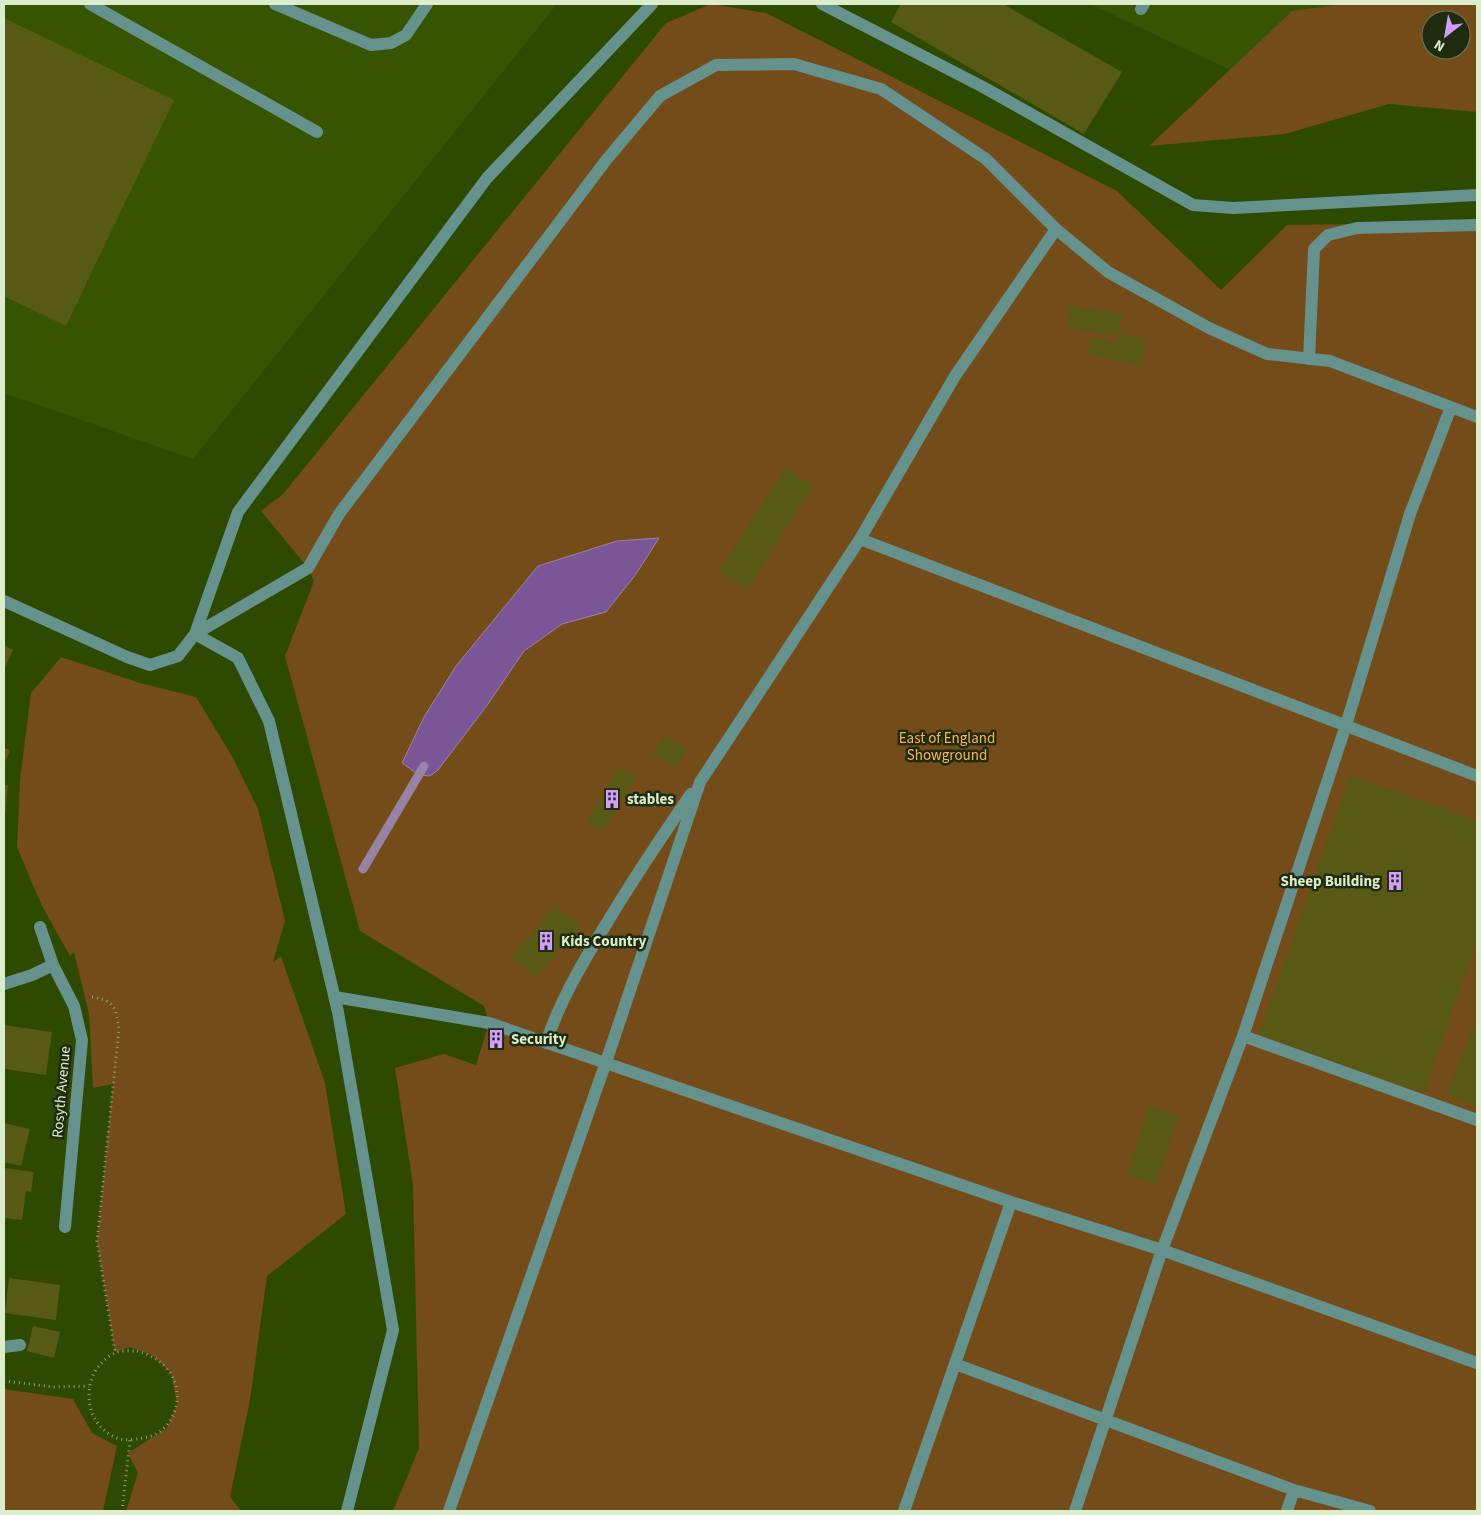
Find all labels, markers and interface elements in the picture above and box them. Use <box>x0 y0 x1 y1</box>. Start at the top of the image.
north arrow <box>1421 10 1471 60</box>
text: N <box>1431 34 1449 56</box>
park label: East of England Showground <box>899 728 995 766</box>
building icon: stables <box>601 788 623 810</box>
place label: stables <box>627 789 674 810</box>
building icon: Sheep Building <box>1384 870 1406 892</box>
place label: Sheep Building <box>1281 871 1380 892</box>
building icon: Kids Country <box>535 930 557 952</box>
place label: Kids Country <box>561 931 647 952</box>
building icon: Security <box>485 1028 507 1050</box>
place label: Security <box>511 1029 567 1050</box>
street label: Rosyth Avenue <box>47 1045 76 1139</box>

